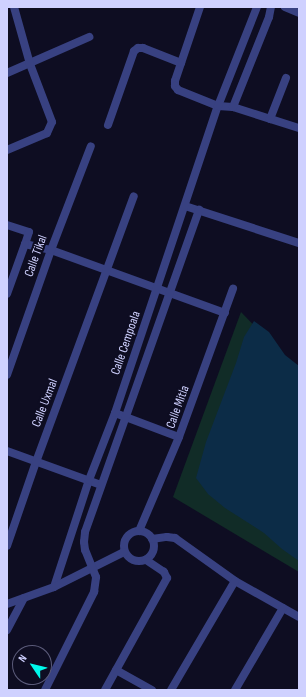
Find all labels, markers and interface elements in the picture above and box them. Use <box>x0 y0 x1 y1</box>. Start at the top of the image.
street label: Calle Tikal <box>21 233 51 279</box>
street label: Calle Cempoala <box>108 309 144 377</box>
street label: Calle Uxmal <box>29 377 61 429</box>
street label: Calle Mitla <box>163 383 193 431</box>
north arrow <box>12 645 52 685</box>
text: N <box>16 652 30 665</box>

